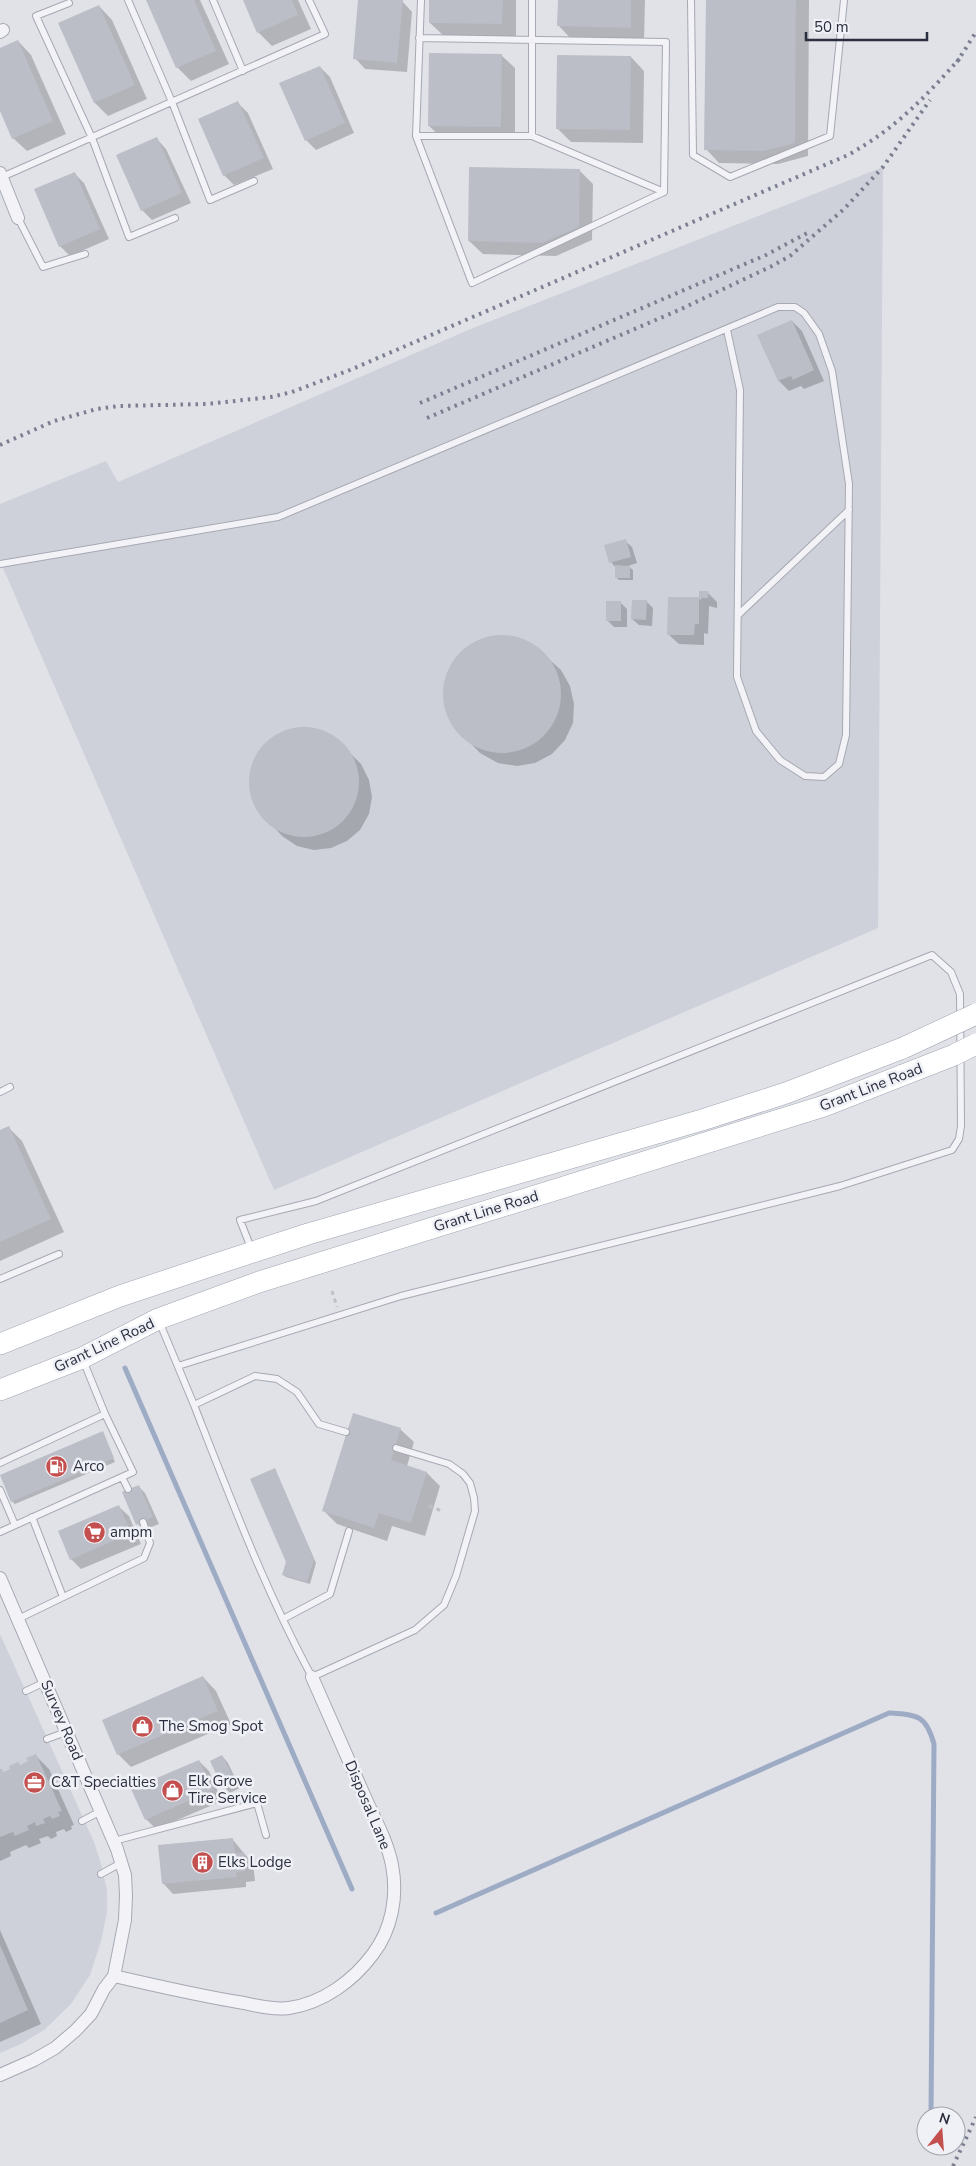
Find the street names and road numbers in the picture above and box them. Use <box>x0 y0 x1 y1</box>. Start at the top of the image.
street label: Grant Line Road <box>817 1058 925 1116</box>
street label: Grant Line Road <box>431 1186 541 1236</box>
street label: Grant Line Road <box>51 1313 157 1377</box>
street label: Survey Road <box>36 1677 88 1763</box>
street label: Disposal Lane <box>340 1757 396 1853</box>

